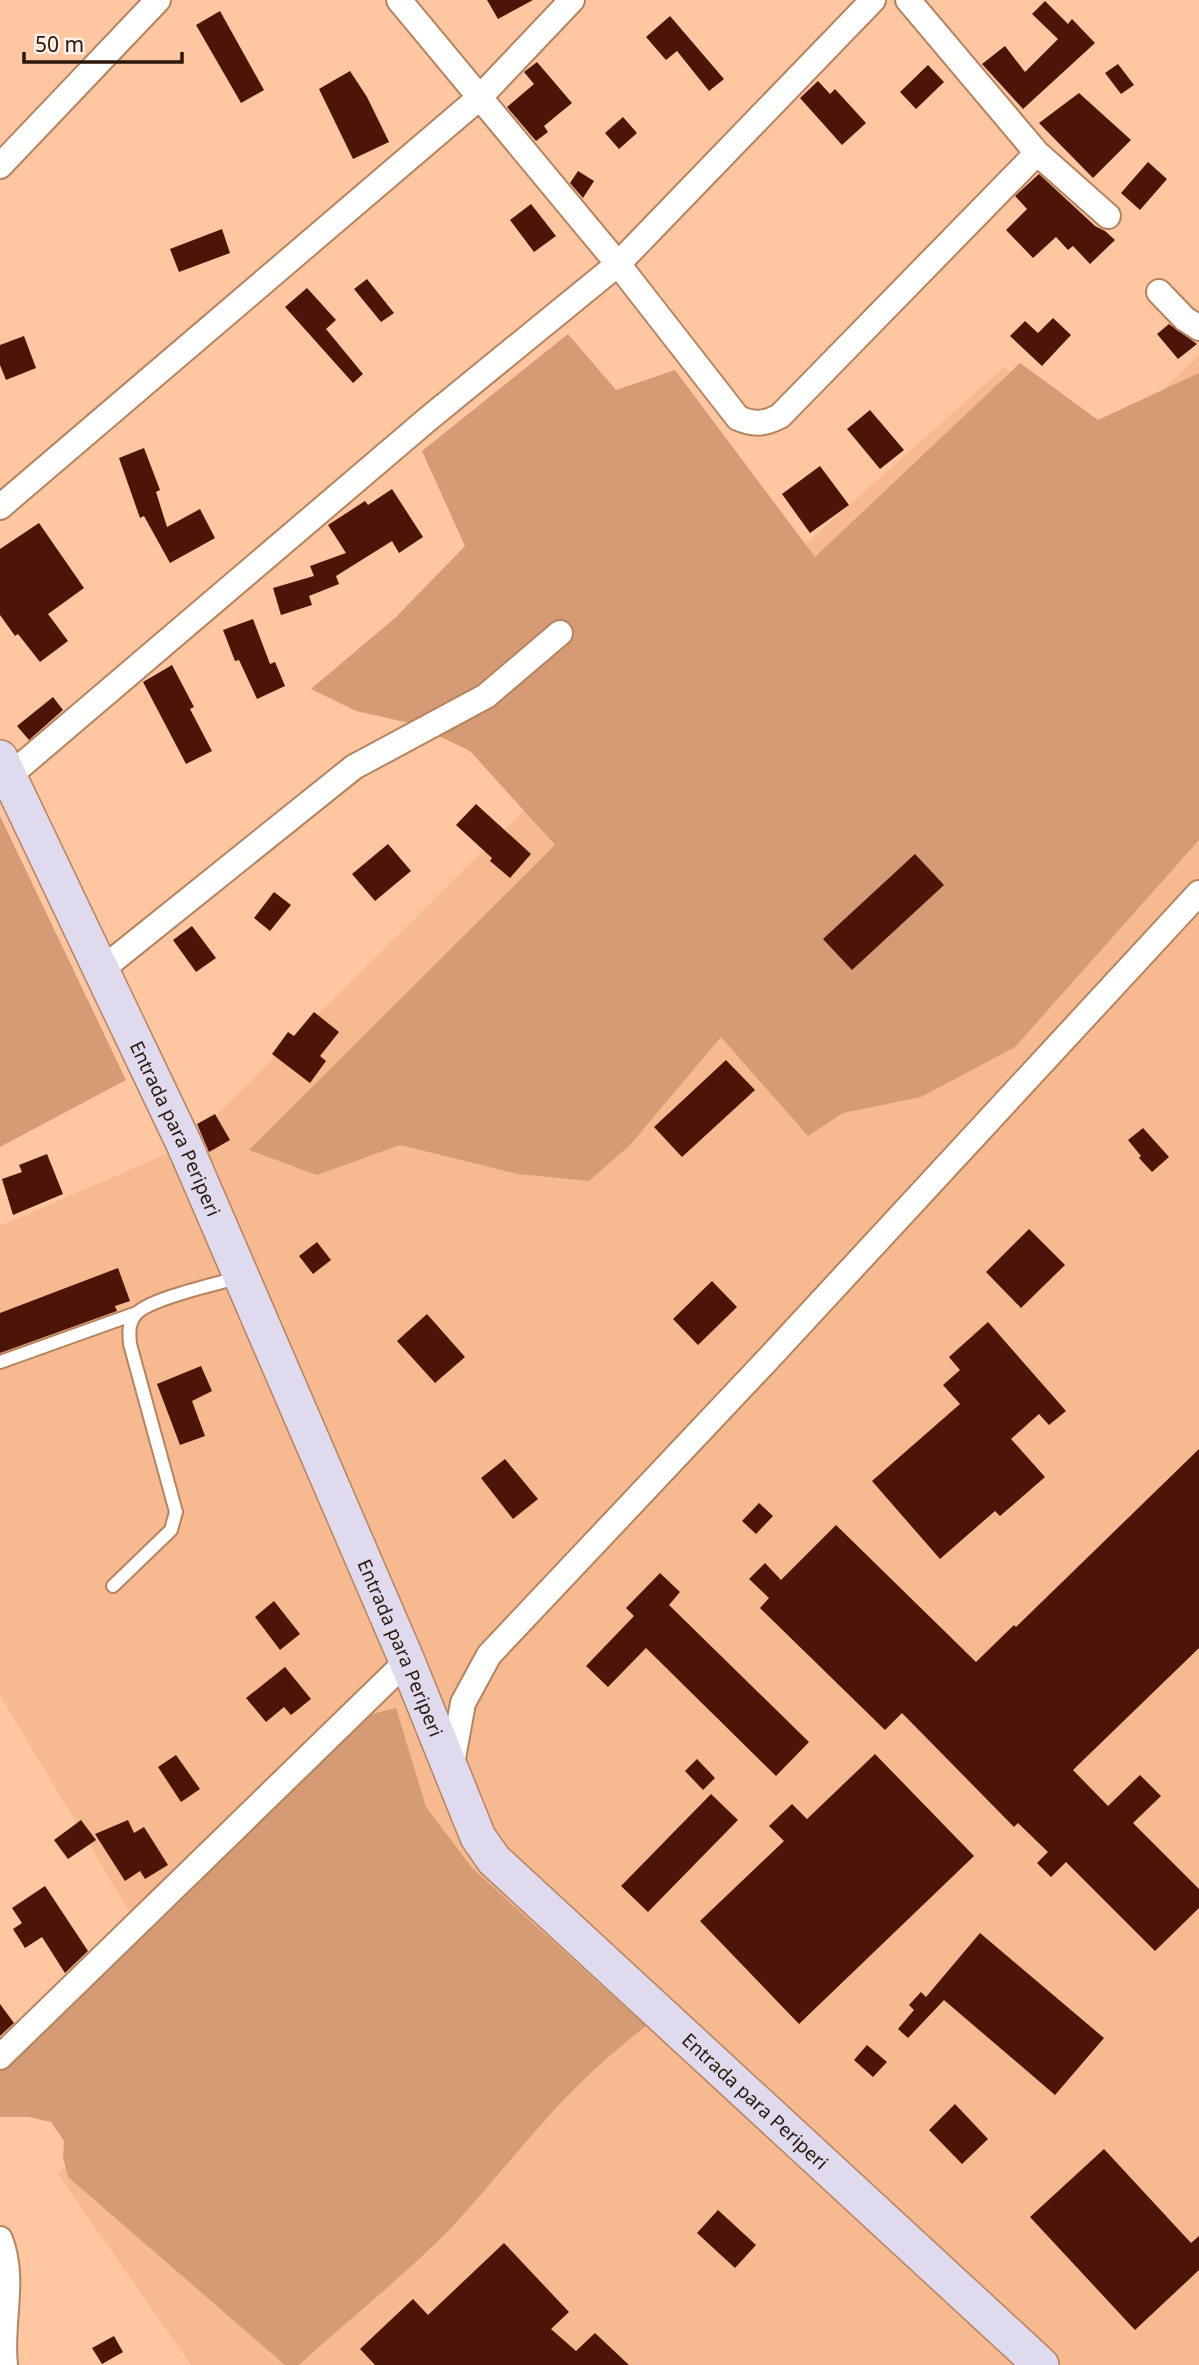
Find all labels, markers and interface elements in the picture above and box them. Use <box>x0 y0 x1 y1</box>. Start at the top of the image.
scale bar <box>24 21 182 65</box>
text: 50 m <box>35 30 84 58</box>
street label: Entrada para Periperi <box>124 1037 227 1220</box>
street label: Entrada para Periperi <box>352 1555 449 1740</box>
street label: Entrada para Periperi <box>677 2027 834 2175</box>

